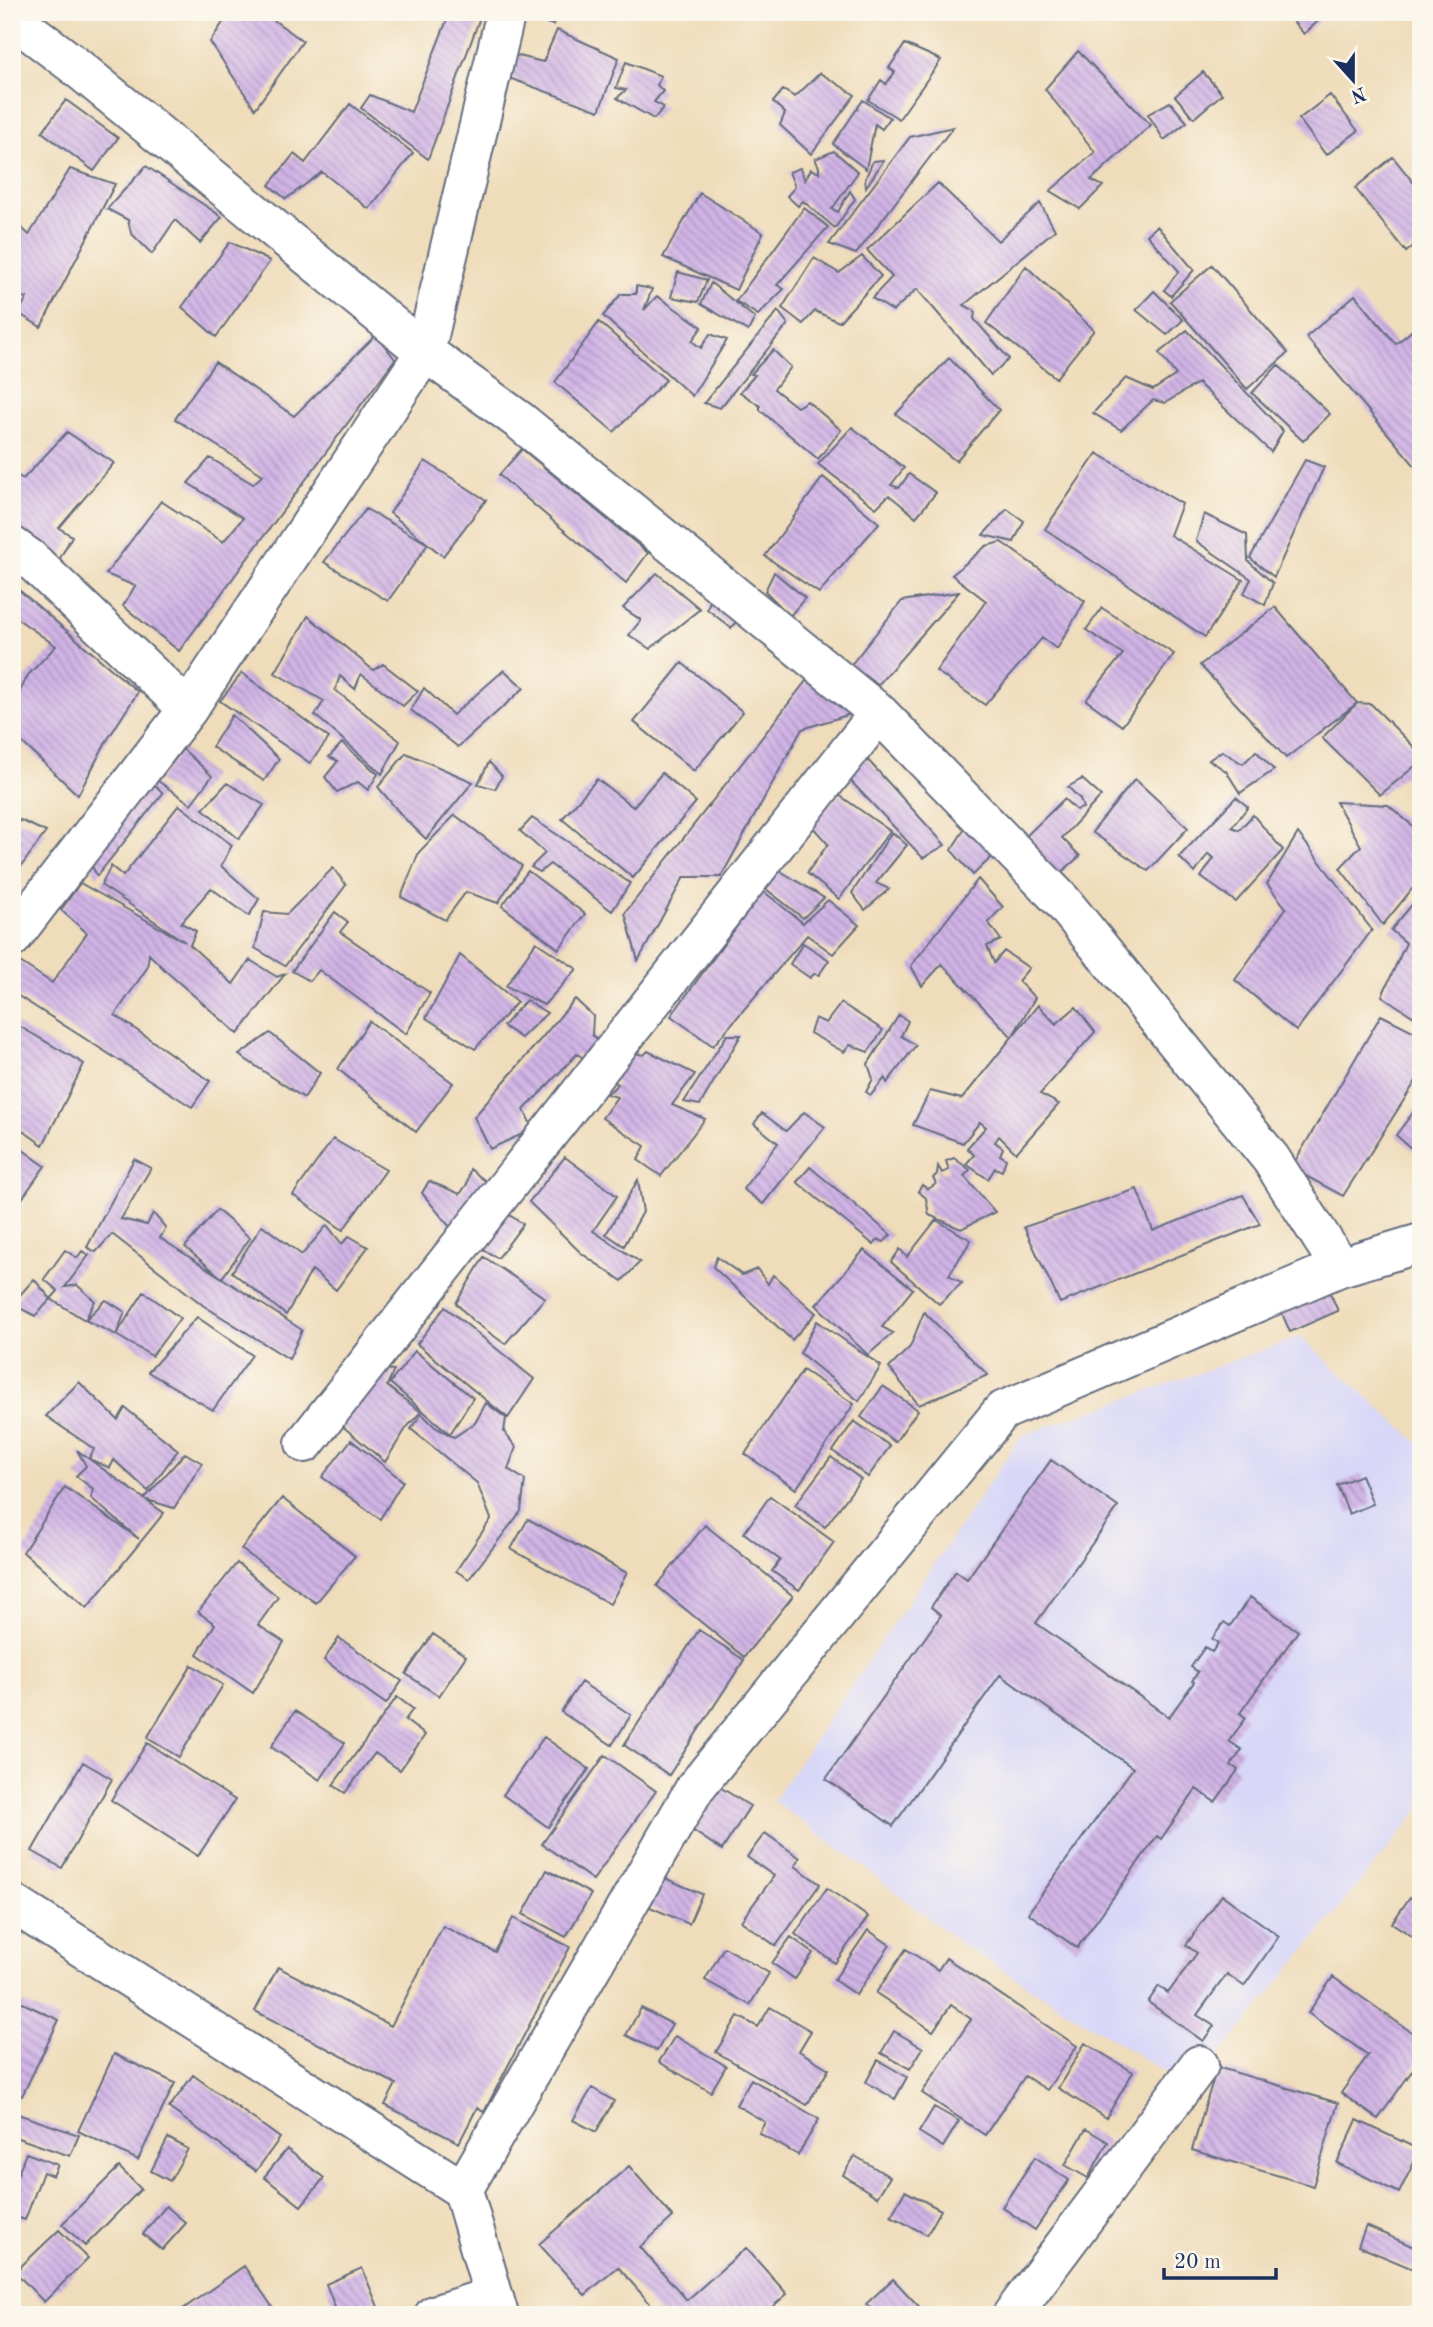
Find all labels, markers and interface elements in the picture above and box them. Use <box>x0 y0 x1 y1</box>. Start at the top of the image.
north arrow <box>1318 46 1388 116</box>
text: N <box>1348 82 1368 105</box>
scale bar <box>1164 2236 1276 2280</box>
text: 20 m <box>1174 2252 1221 2273</box>

